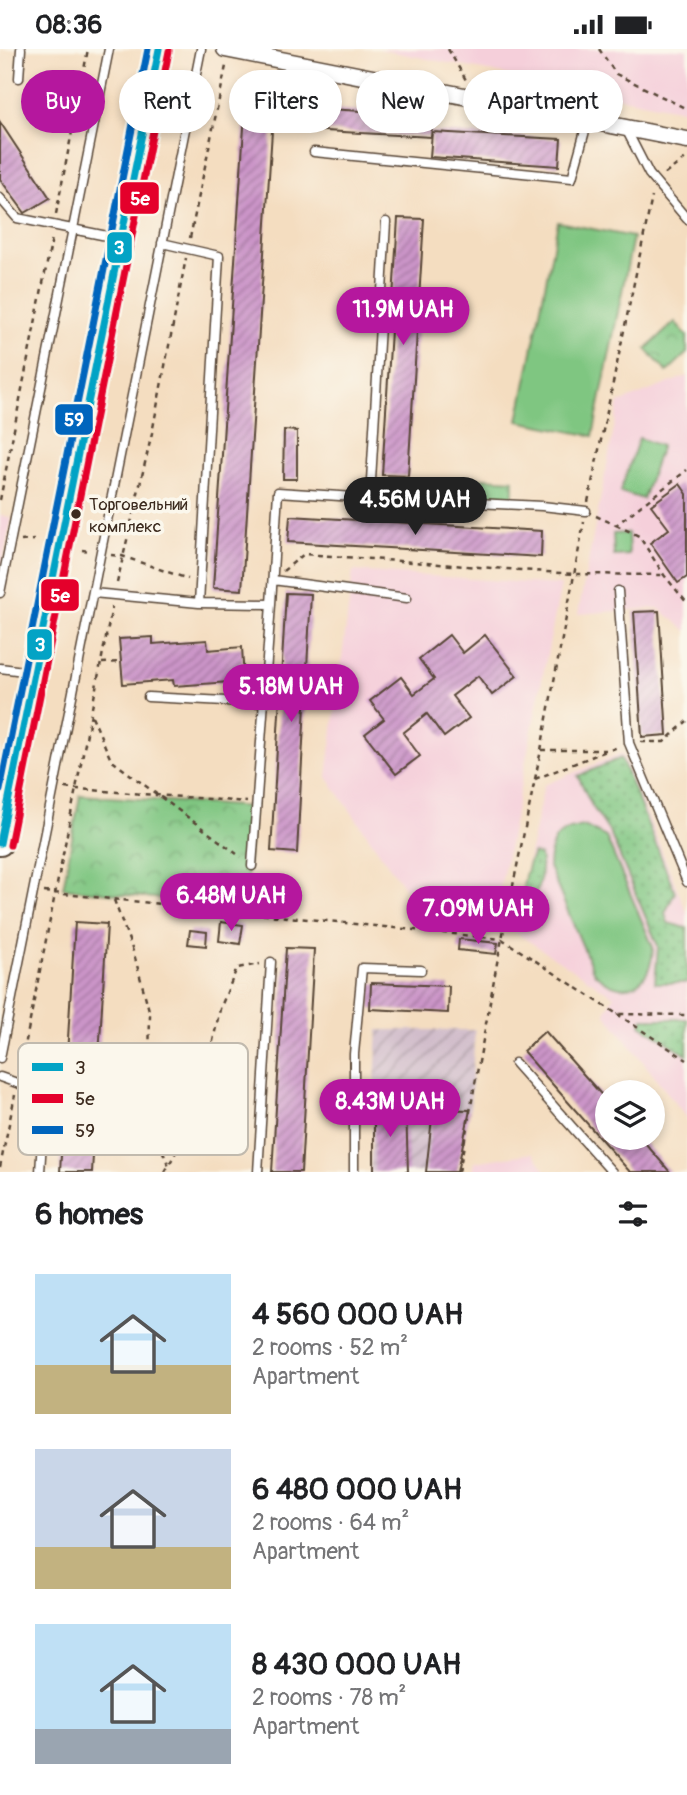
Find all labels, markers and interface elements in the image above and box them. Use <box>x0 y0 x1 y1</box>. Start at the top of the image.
text: 08:36 <box>35 9 102 41</box>
chip: Buy <box>21 70 105 133</box>
chip: Rent <box>119 70 215 133</box>
chip: Filters <box>229 70 342 133</box>
chip: New <box>356 70 449 133</box>
chip: Apartment <box>463 70 623 133</box>
line badge: 5е <box>119 181 160 215</box>
text: 5е <box>130 187 150 211</box>
line badge: 3 <box>106 231 133 264</box>
text: 3 <box>114 236 124 260</box>
pin: 11.9M UAH <box>323 287 483 347</box>
text: 11.9M UAH <box>352 295 454 324</box>
line badge: 59 <box>54 403 94 436</box>
text: 59 <box>64 408 84 432</box>
pin: 4.56M UAH <box>335 477 495 537</box>
text: 4.56M UAH <box>360 485 470 514</box>
place label: Торговельний комплекс <box>89 494 188 537</box>
marker: Торговельний комплекс <box>69 507 83 521</box>
line badge: 5е <box>40 578 80 612</box>
text: 5е <box>50 584 70 608</box>
line badge: 3 <box>26 628 53 661</box>
text: 3 <box>35 633 45 657</box>
pin: 5.18M UAH <box>211 665 371 724</box>
text: 5.18M UAH <box>239 672 343 701</box>
pin: 6.48M UAH <box>151 873 311 933</box>
text: 6.48M UAH <box>176 881 286 910</box>
pin: 7.09M UAH <box>398 887 558 946</box>
text: 7.09M UAH <box>422 894 534 923</box>
legend <box>18 1043 248 1155</box>
text: 3 <box>75 1056 86 1080</box>
pin: 8.43M UAH <box>310 1079 470 1139</box>
map controls <box>595 1080 665 1150</box>
button: layers <box>595 1080 665 1150</box>
text: 5е <box>75 1087 95 1111</box>
text: 8.43M UAH <box>335 1087 445 1116</box>
text: 59 <box>75 1119 95 1143</box>
icon: filters <box>614 1195 652 1233</box>
text: 6 homes <box>35 1196 143 1233</box>
text: 4 560 000 UAH <box>252 1296 463 1333</box>
icon: home <box>91 1302 175 1386</box>
text: 2 rooms · 52 m² <box>252 1333 408 1362</box>
text: Apartment <box>252 1362 359 1391</box>
text: 6 480 000 UAH <box>252 1471 462 1508</box>
icon: home <box>91 1477 175 1561</box>
text: 2 rooms · 64 m² <box>252 1508 409 1537</box>
text: Apartment <box>252 1537 359 1566</box>
text: 8 430 000 UAH <box>252 1646 461 1683</box>
icon: home <box>91 1652 175 1736</box>
text: 2 rooms · 78 m² <box>252 1683 406 1712</box>
text: Apartment <box>252 1712 359 1741</box>

